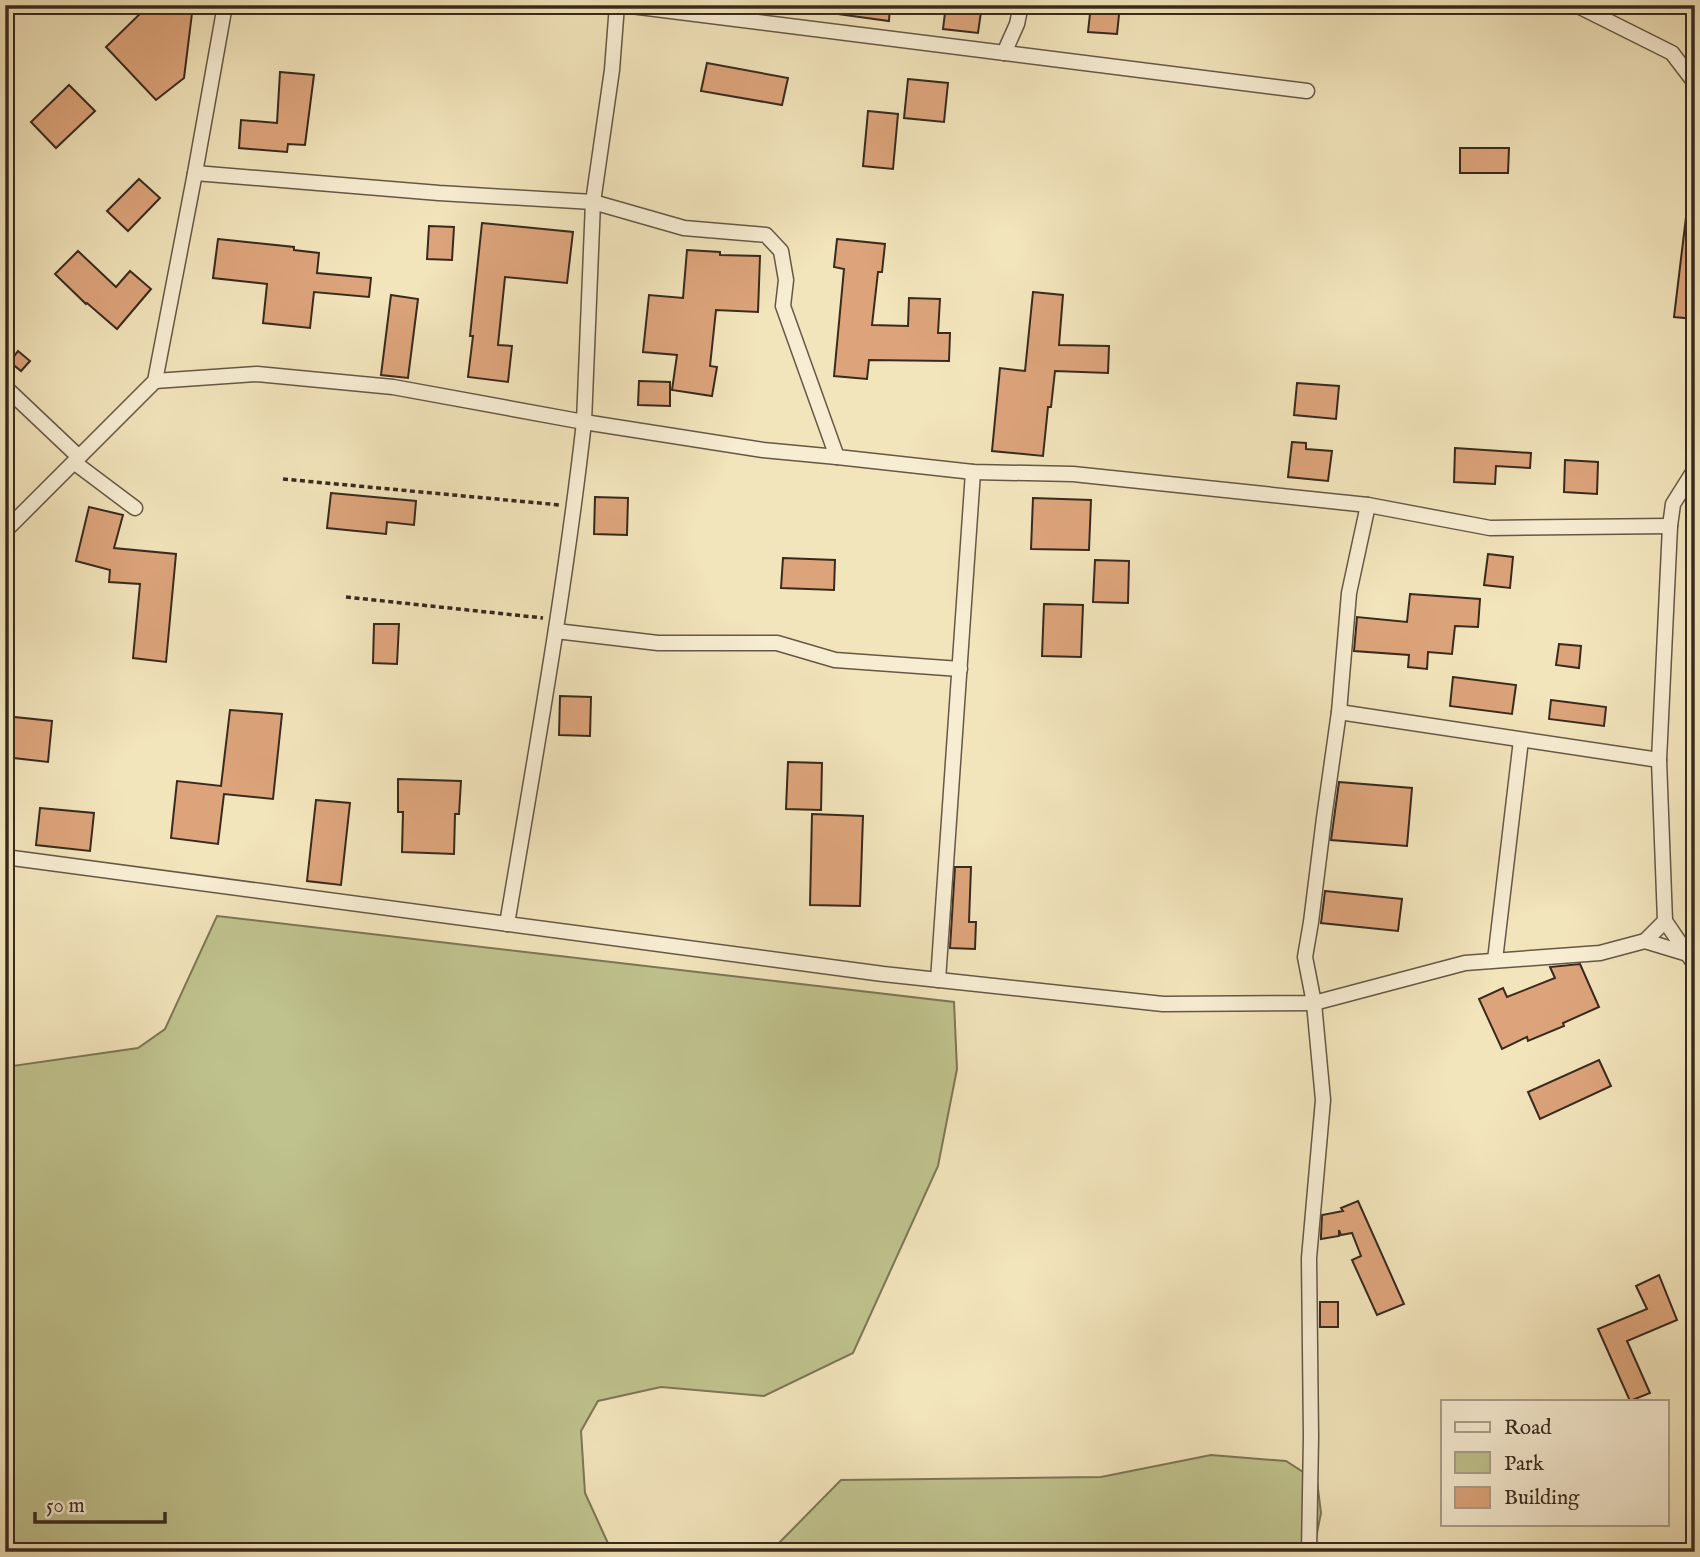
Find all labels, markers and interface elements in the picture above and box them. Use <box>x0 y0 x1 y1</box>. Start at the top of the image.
legend <box>1441 1400 1668 1526</box>
text: Road <box>1504 1415 1552 1442</box>
text: Park <box>1504 1451 1545 1478</box>
scale bar <box>35 1480 164 1524</box>
text: Building <box>1504 1485 1580 1512</box>
text: 50 m <box>46 1493 85 1520</box>

